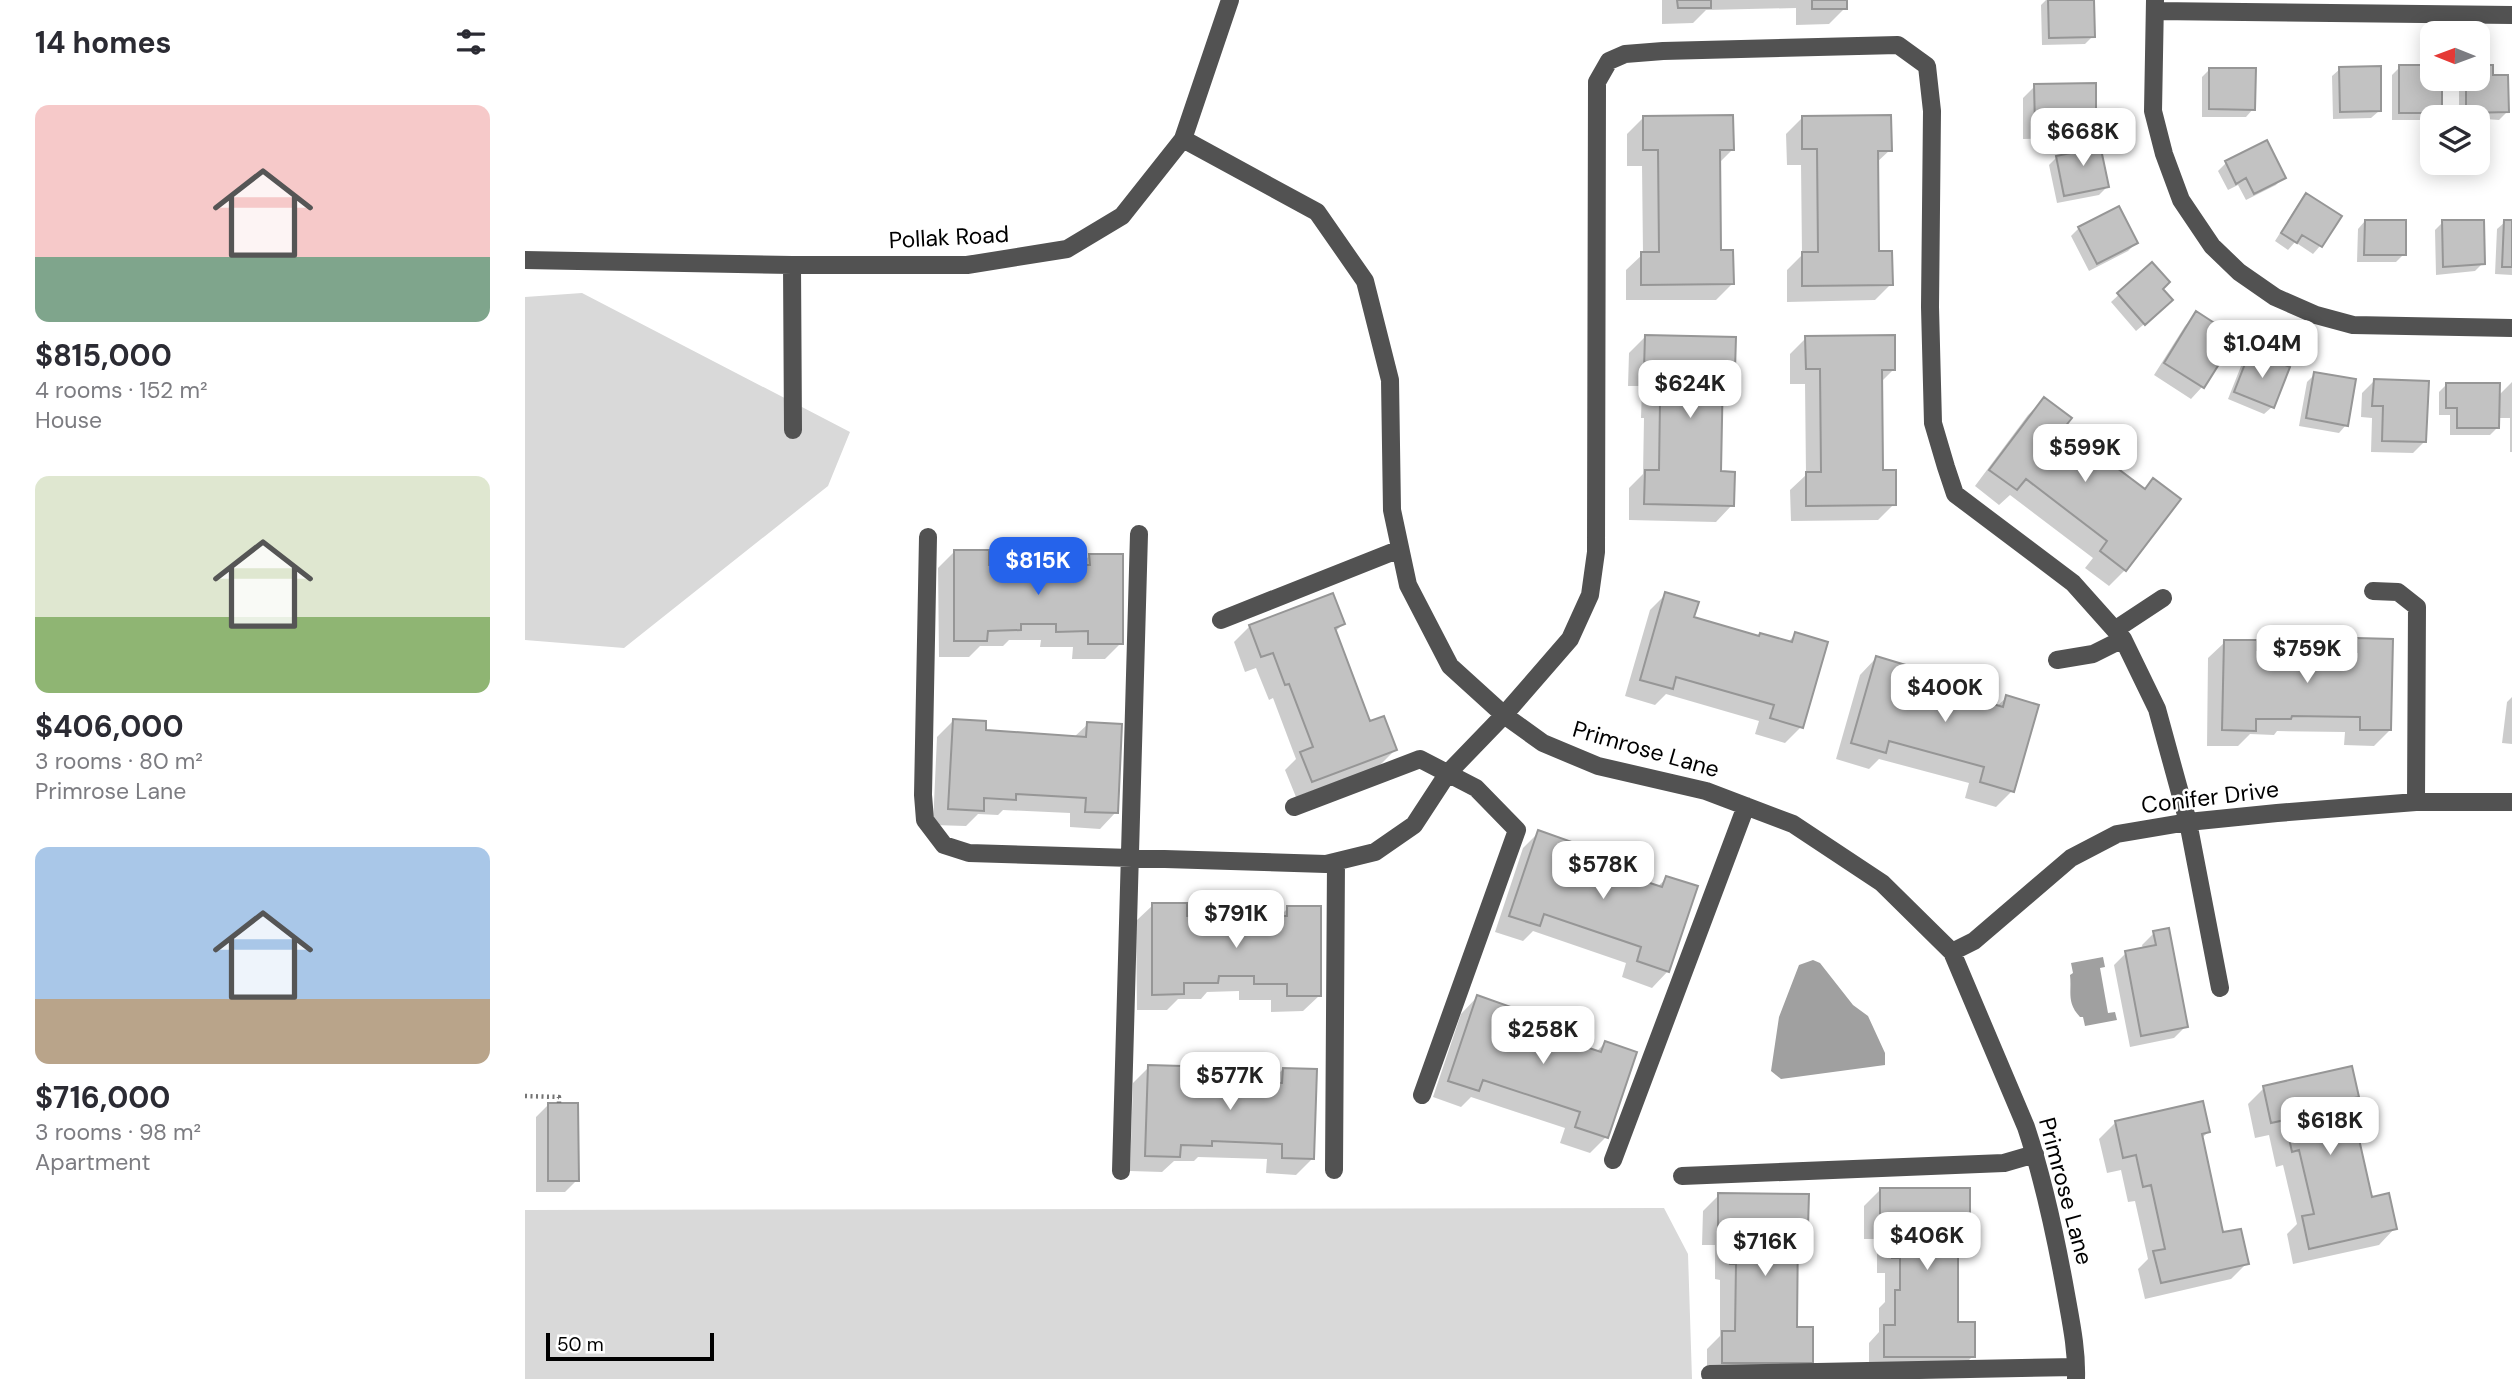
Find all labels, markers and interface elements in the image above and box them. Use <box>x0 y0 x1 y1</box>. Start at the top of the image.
north arrow <box>2420 21 2490 91</box>
map controls <box>2420 21 2490 175</box>
text: 14 homes <box>35 23 172 62</box>
icon: filters <box>452 23 490 61</box>
button: layers <box>2420 105 2490 175</box>
pin: $668K <box>2034 108 2132 168</box>
text: $668K <box>2047 116 2119 146</box>
icon: home <box>200 150 326 276</box>
street label: Pollak Road <box>888 219 1010 255</box>
pin: $1.04M <box>2205 320 2319 380</box>
text: $1.04M <box>2223 328 2301 358</box>
text: $815,000 <box>35 336 172 375</box>
pin: $624K <box>1641 360 1739 420</box>
text: $624K <box>1654 368 1726 398</box>
text: 4 rooms · 152 m² <box>35 375 208 405</box>
text: House <box>35 405 102 435</box>
pin: $599K <box>2036 424 2134 484</box>
text: $599K <box>2049 432 2121 462</box>
icon: home <box>200 521 326 647</box>
pin: $815K <box>989 538 1087 597</box>
text: $815K <box>1005 545 1071 575</box>
pin: $759K <box>2258 626 2356 685</box>
text: $759K <box>2272 633 2342 663</box>
pin: $400K <box>1896 664 1994 724</box>
text: $400K <box>1907 672 1983 702</box>
text: $406,000 <box>35 707 184 746</box>
street label: Primrose Lane <box>1569 714 1723 784</box>
text: 3 rooms · 80 m² <box>35 746 203 776</box>
street label: Conifer Drive <box>2140 774 2280 820</box>
text: Primrose Lane <box>35 776 186 806</box>
pin: $578K <box>1554 842 1652 901</box>
text: $578K <box>1568 849 1638 879</box>
pin: $791K <box>1187 890 1285 950</box>
icon: home <box>200 892 326 1018</box>
text: $791K <box>1204 898 1268 928</box>
pin: $258K <box>1494 1006 1592 1066</box>
text: $258K <box>1507 1014 1579 1044</box>
pin: $577K <box>1181 1052 1279 1112</box>
text: $577K <box>1196 1060 1264 1090</box>
text: $716,000 <box>35 1078 171 1117</box>
pin: $618K <box>2281 1098 2379 1157</box>
text: $618K <box>2297 1105 2363 1135</box>
street label: Primrose Lane <box>2032 1114 2100 1268</box>
text: 3 rooms · 98 m² <box>35 1117 201 1147</box>
text: Apartment <box>35 1147 150 1177</box>
pin: $406K <box>1878 1212 1976 1272</box>
pin: $716K <box>1716 1218 1814 1278</box>
text: $406K <box>1890 1220 1964 1250</box>
text: $716K <box>1733 1226 1797 1256</box>
scale bar <box>546 1330 714 1362</box>
text: 50 m <box>557 1332 604 1357</box>

